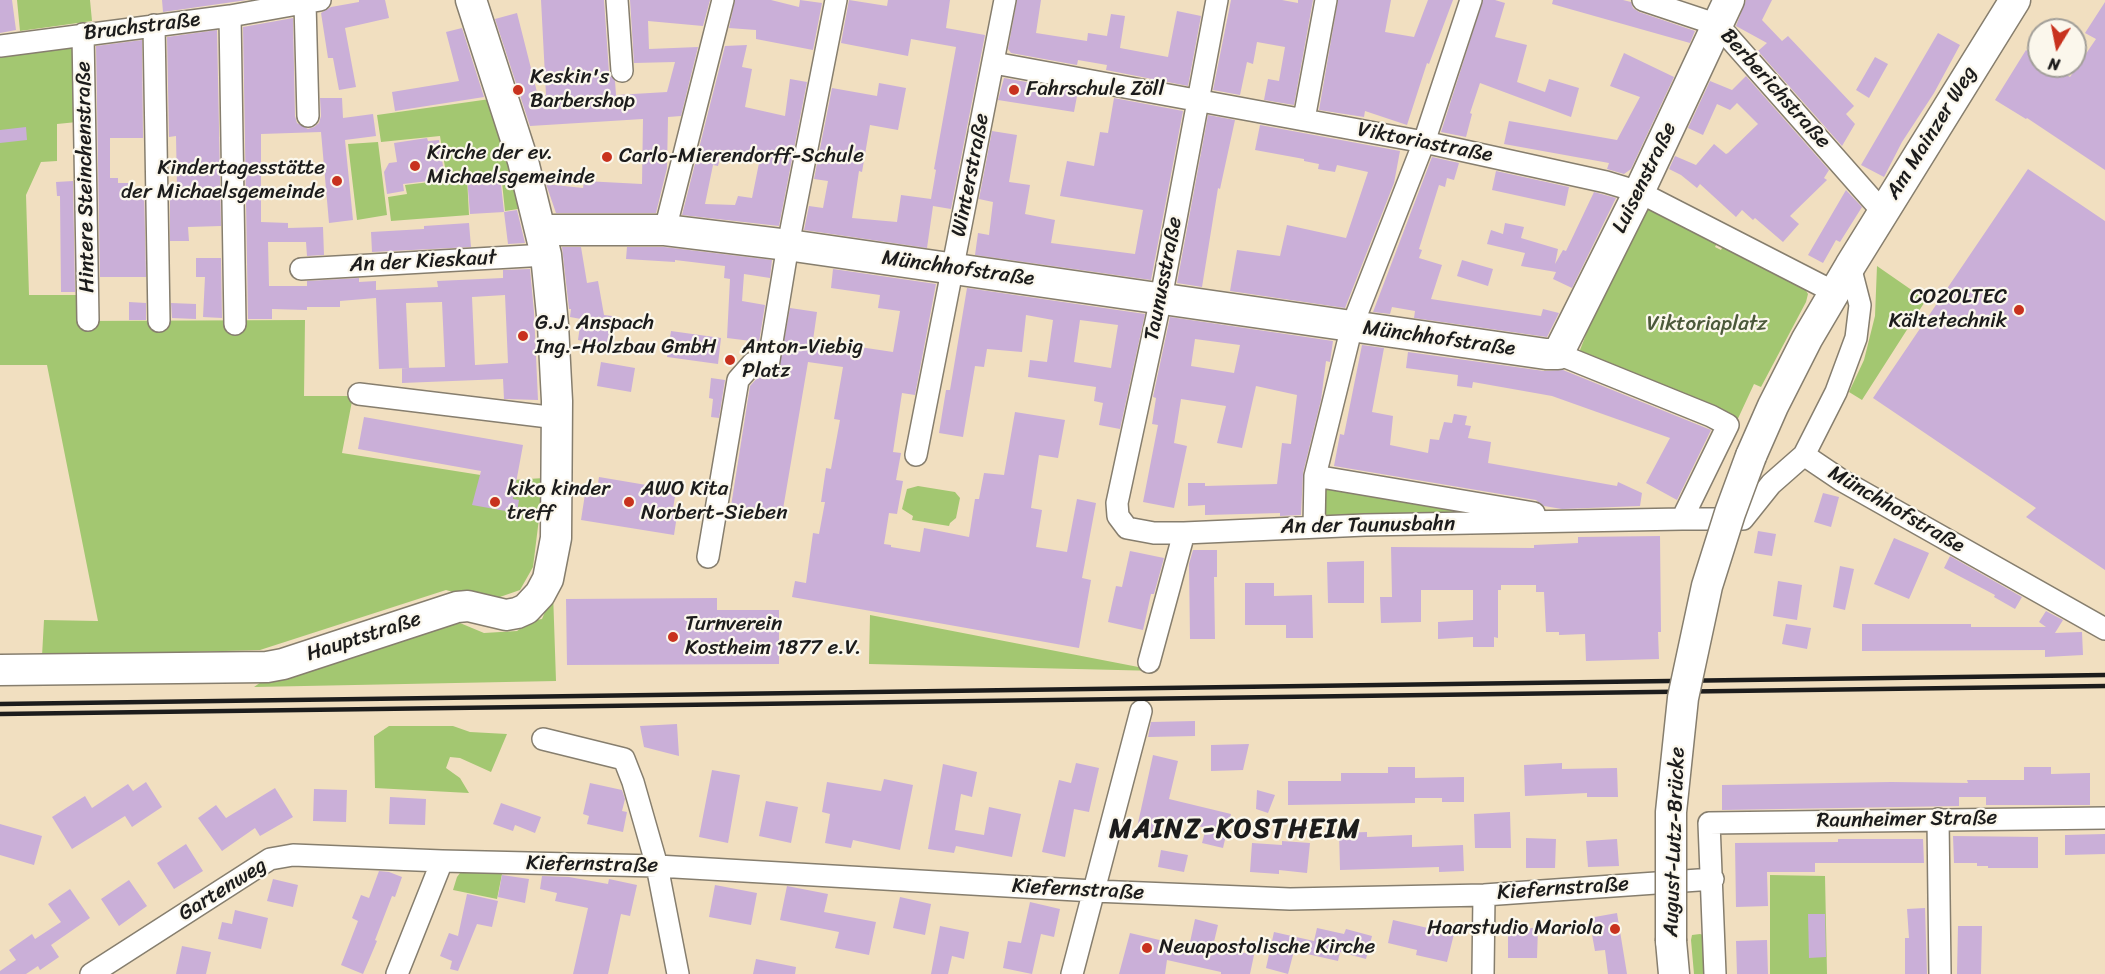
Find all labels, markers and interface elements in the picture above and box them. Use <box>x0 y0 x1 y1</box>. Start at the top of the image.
street label: Bruchstraße <box>82 7 202 47</box>
north arrow <box>2027 18 2087 78</box>
street label: Berberichstraße <box>1715 24 1835 154</box>
text: N <box>2046 49 2062 79</box>
street label: Hintere Steinchenstraße <box>71 61 101 293</box>
street label: Am Mainzer Weg <box>1881 62 1983 204</box>
place label: Keskin's Barbershop <box>530 65 635 115</box>
place label: Fahrschule Zöll <box>1026 77 1165 103</box>
marker: Keskin's Barbershop <box>511 83 525 97</box>
marker: Fahrschule Zöll <box>1007 83 1021 97</box>
street label: Winterstraße <box>947 111 995 239</box>
street label: Viktoriastraße <box>1355 118 1495 168</box>
street label: Luisenstraße <box>1607 119 1683 237</box>
place label: Kirche der ev. Michaelsgemeinde <box>427 141 595 191</box>
place label: Carlo-Mierendorff-Schule <box>619 144 864 170</box>
marker: Carlo-Mierendorff-Schule <box>600 150 614 164</box>
place label: Kindertagesstätte der Michaelsgemeinde <box>121 156 325 206</box>
marker: Kirche der ev. Michaelsgemeinde <box>408 159 422 173</box>
marker: Kindertagesstätte der Michaelsgemeinde <box>330 174 344 188</box>
street label: Taunusstraße <box>1140 215 1188 343</box>
street label: An der Kieskaut <box>349 246 497 278</box>
street label: Münchhofstraße <box>880 246 1036 292</box>
place label: CO2OLTEC Kältetechnik <box>1889 285 2007 335</box>
marker: CO2OLTEC Kältetechnik <box>2012 303 2026 317</box>
place label: G.J. Anspach Ing.-Holzbau GmbH <box>535 311 717 361</box>
park label: Viktoriaplatz <box>1647 312 1767 338</box>
street label: Münchhofstraße <box>1361 316 1517 362</box>
marker: G.J. Anspach Ing.-Holzbau GmbH <box>516 329 530 343</box>
place label: Anton-Viebig Platz <box>742 335 863 385</box>
marker: Anton-Viebig Platz <box>723 353 737 367</box>
street label: Münchhofstraße <box>1823 461 1969 559</box>
place label: kiko kinder treff <box>507 477 610 527</box>
place label: AWO Kita Norbert-Sieben <box>641 477 788 527</box>
marker: kiko kinder treff <box>488 495 502 509</box>
marker: AWO Kita Norbert-Sieben <box>622 495 636 509</box>
street label: An der Taunusbahn <box>1281 512 1455 540</box>
street label: Hauptstraße <box>303 607 425 667</box>
place label: Turnverein Kostheim 1877 e.V. <box>685 612 861 662</box>
marker: Turnverein Kostheim 1877 e.V. <box>666 630 680 644</box>
street label: August-Lutz-Brücke <box>1659 746 1691 938</box>
street label: Raunheimer Straße <box>1817 806 1997 834</box>
district label: MAINZ-KOSTHEIM <box>1112 814 1358 846</box>
street label: Kiefernstraße <box>526 851 658 879</box>
street label: Gartenweg <box>174 853 272 927</box>
street label: Kiefernstraße <box>1496 872 1630 906</box>
street label: Kiefernstraße <box>1011 874 1145 906</box>
place label: Haarstudio Mariola <box>1427 916 1603 942</box>
marker: Haarstudio Mariola <box>1608 922 1622 936</box>
place label: Neuapostolische Kirche <box>1159 935 1375 961</box>
marker: Neuapostolische Kirche <box>1140 941 1154 955</box>

